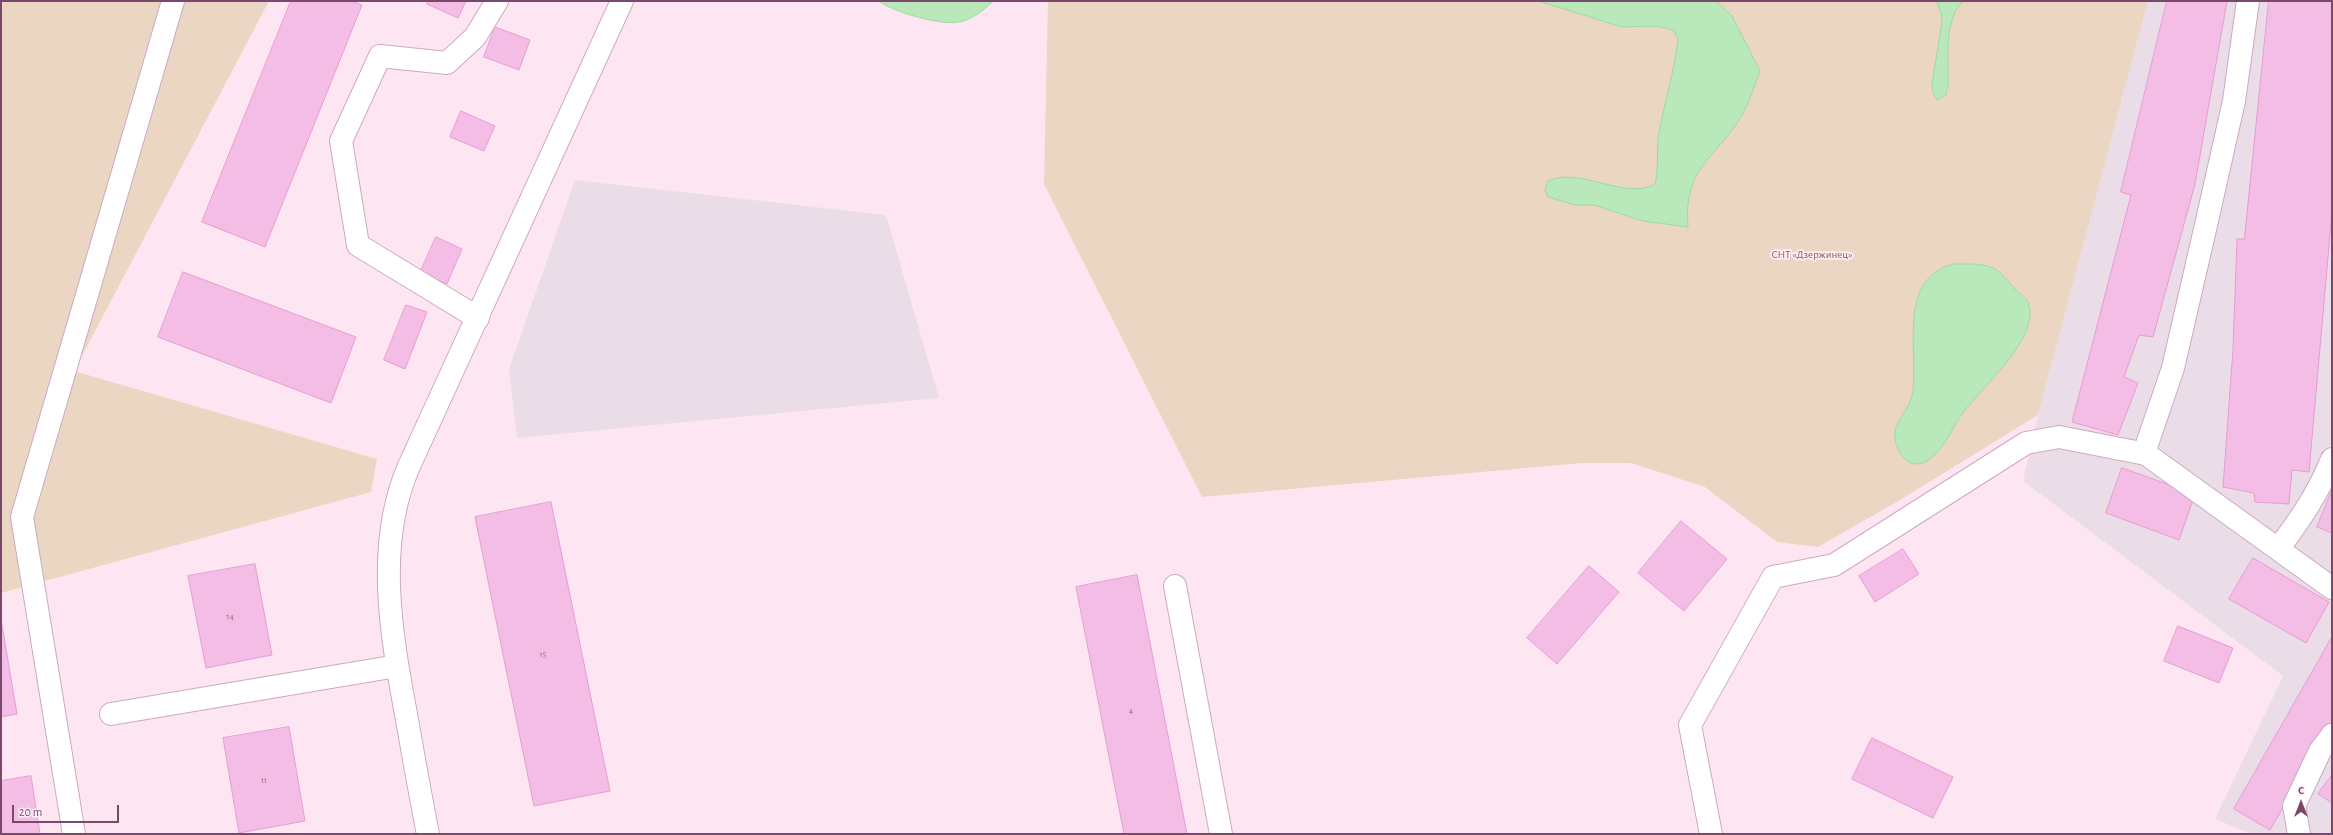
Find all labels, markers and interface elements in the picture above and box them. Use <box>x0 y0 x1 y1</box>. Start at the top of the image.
park label: СНТ «Дзержинец» <box>1771 248 1853 262</box>
house number: 14 <box>226 611 234 621</box>
house number: 15 <box>540 649 546 659</box>
house number: 4 <box>1129 705 1133 715</box>
house number: 11 <box>261 775 267 785</box>
north arrow <box>2281 783 2321 823</box>
text: С <box>2298 785 2304 796</box>
scale bar <box>14 797 121 823</box>
text: 20 m <box>19 806 42 818</box>

